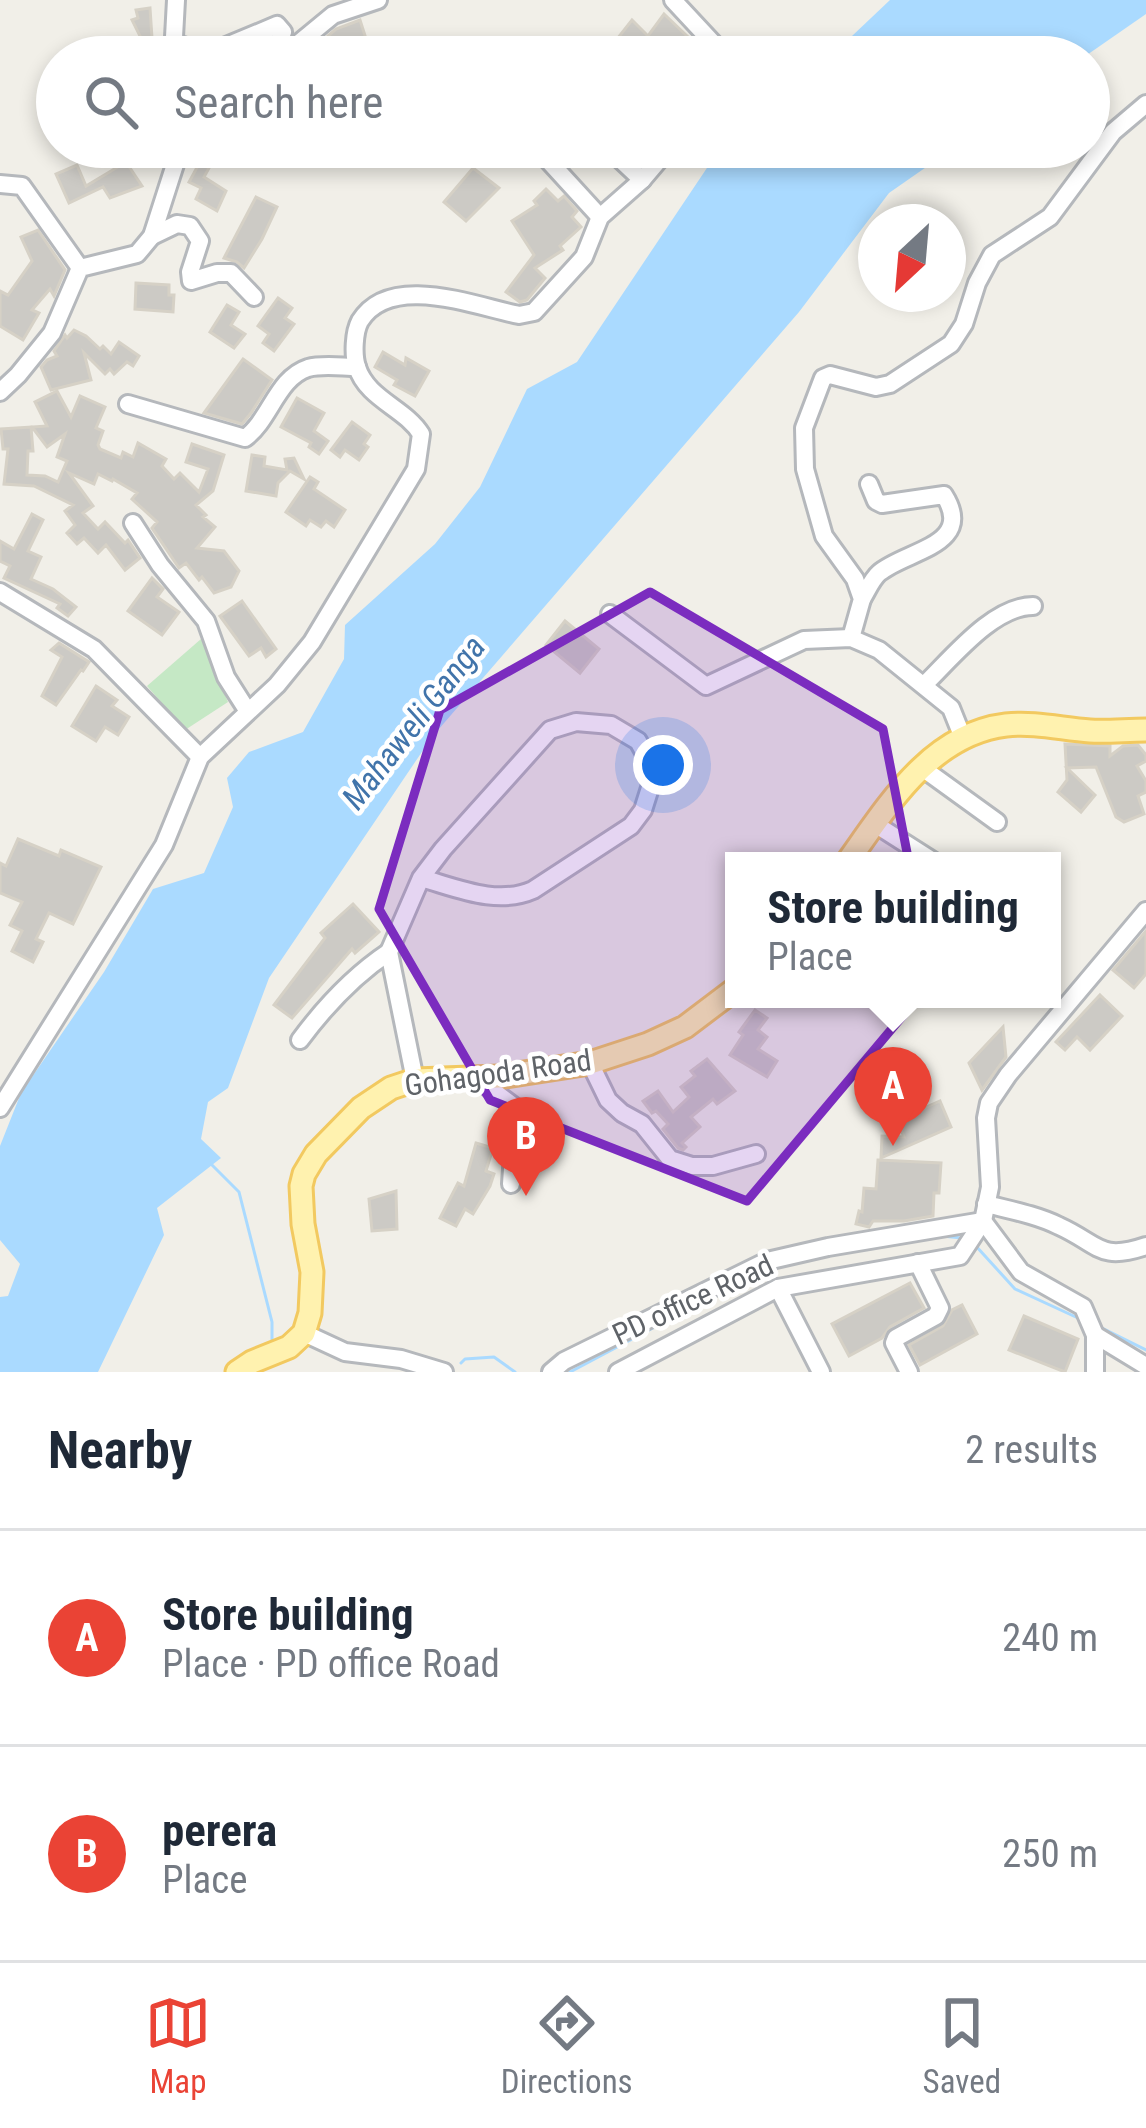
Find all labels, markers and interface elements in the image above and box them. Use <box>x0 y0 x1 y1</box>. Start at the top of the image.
search box <box>36 36 1110 168</box>
icon: search <box>78 69 144 135</box>
text: Search here <box>174 76 383 129</box>
north arrow <box>858 204 966 312</box>
water label: Mahaweli Ganga <box>334 628 493 817</box>
your location <box>633 735 693 795</box>
popup <box>725 852 1061 1008</box>
text: Store building <box>767 881 1019 934</box>
text: Place <box>767 934 853 980</box>
street label: Gohagoda Road <box>402 1042 593 1103</box>
pin: A <box>854 1047 932 1146</box>
pin: B <box>487 1097 565 1196</box>
street label: PD office Road <box>607 1247 779 1352</box>
text: Nearby <box>48 1421 192 1480</box>
text: 2 results <box>965 1427 1098 1473</box>
text: Store building <box>162 1588 414 1641</box>
text: A <box>75 1615 99 1661</box>
text: 240 m <box>1002 1615 1098 1661</box>
text: Place · PD office Road <box>162 1641 500 1687</box>
text: perera <box>162 1804 277 1857</box>
text: B <box>76 1831 98 1877</box>
text: 250 m <box>1002 1831 1098 1877</box>
text: Place <box>162 1857 248 1903</box>
tab: Map <box>145 1990 211 2101</box>
tab: Directions <box>501 1990 633 2101</box>
tab: Saved <box>923 1990 1001 2101</box>

